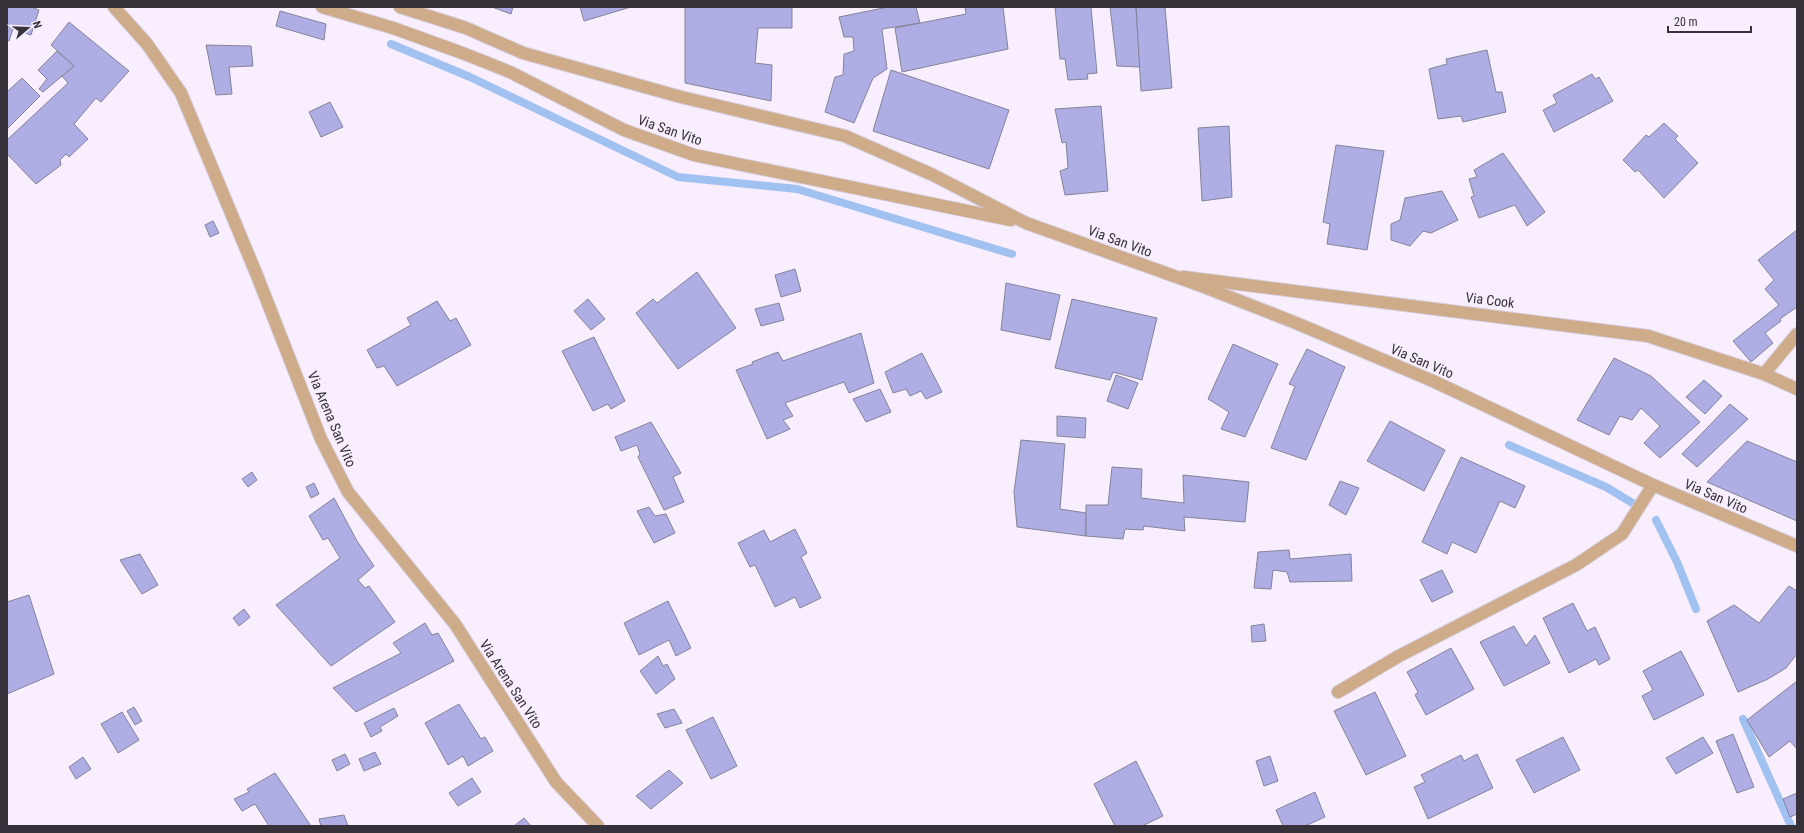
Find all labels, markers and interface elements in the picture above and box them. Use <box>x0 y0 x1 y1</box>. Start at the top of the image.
north arrow <box>8 8 48 48</box>
scale bar <box>1668 8 1751 34</box>
text: 20 m <box>1674 15 1698 29</box>
text: N <box>30 20 44 30</box>
street label: Via San Vito <box>636 112 704 148</box>
street label: Via San Vito <box>1086 222 1154 260</box>
street label: Via Cook <box>1465 289 1516 311</box>
street label: Via San Vito <box>1388 341 1456 381</box>
street label: Via Arena San Vito <box>305 369 359 469</box>
street label: Via San Vito <box>1682 476 1750 516</box>
street label: Via Arena San Vito <box>476 637 546 731</box>

